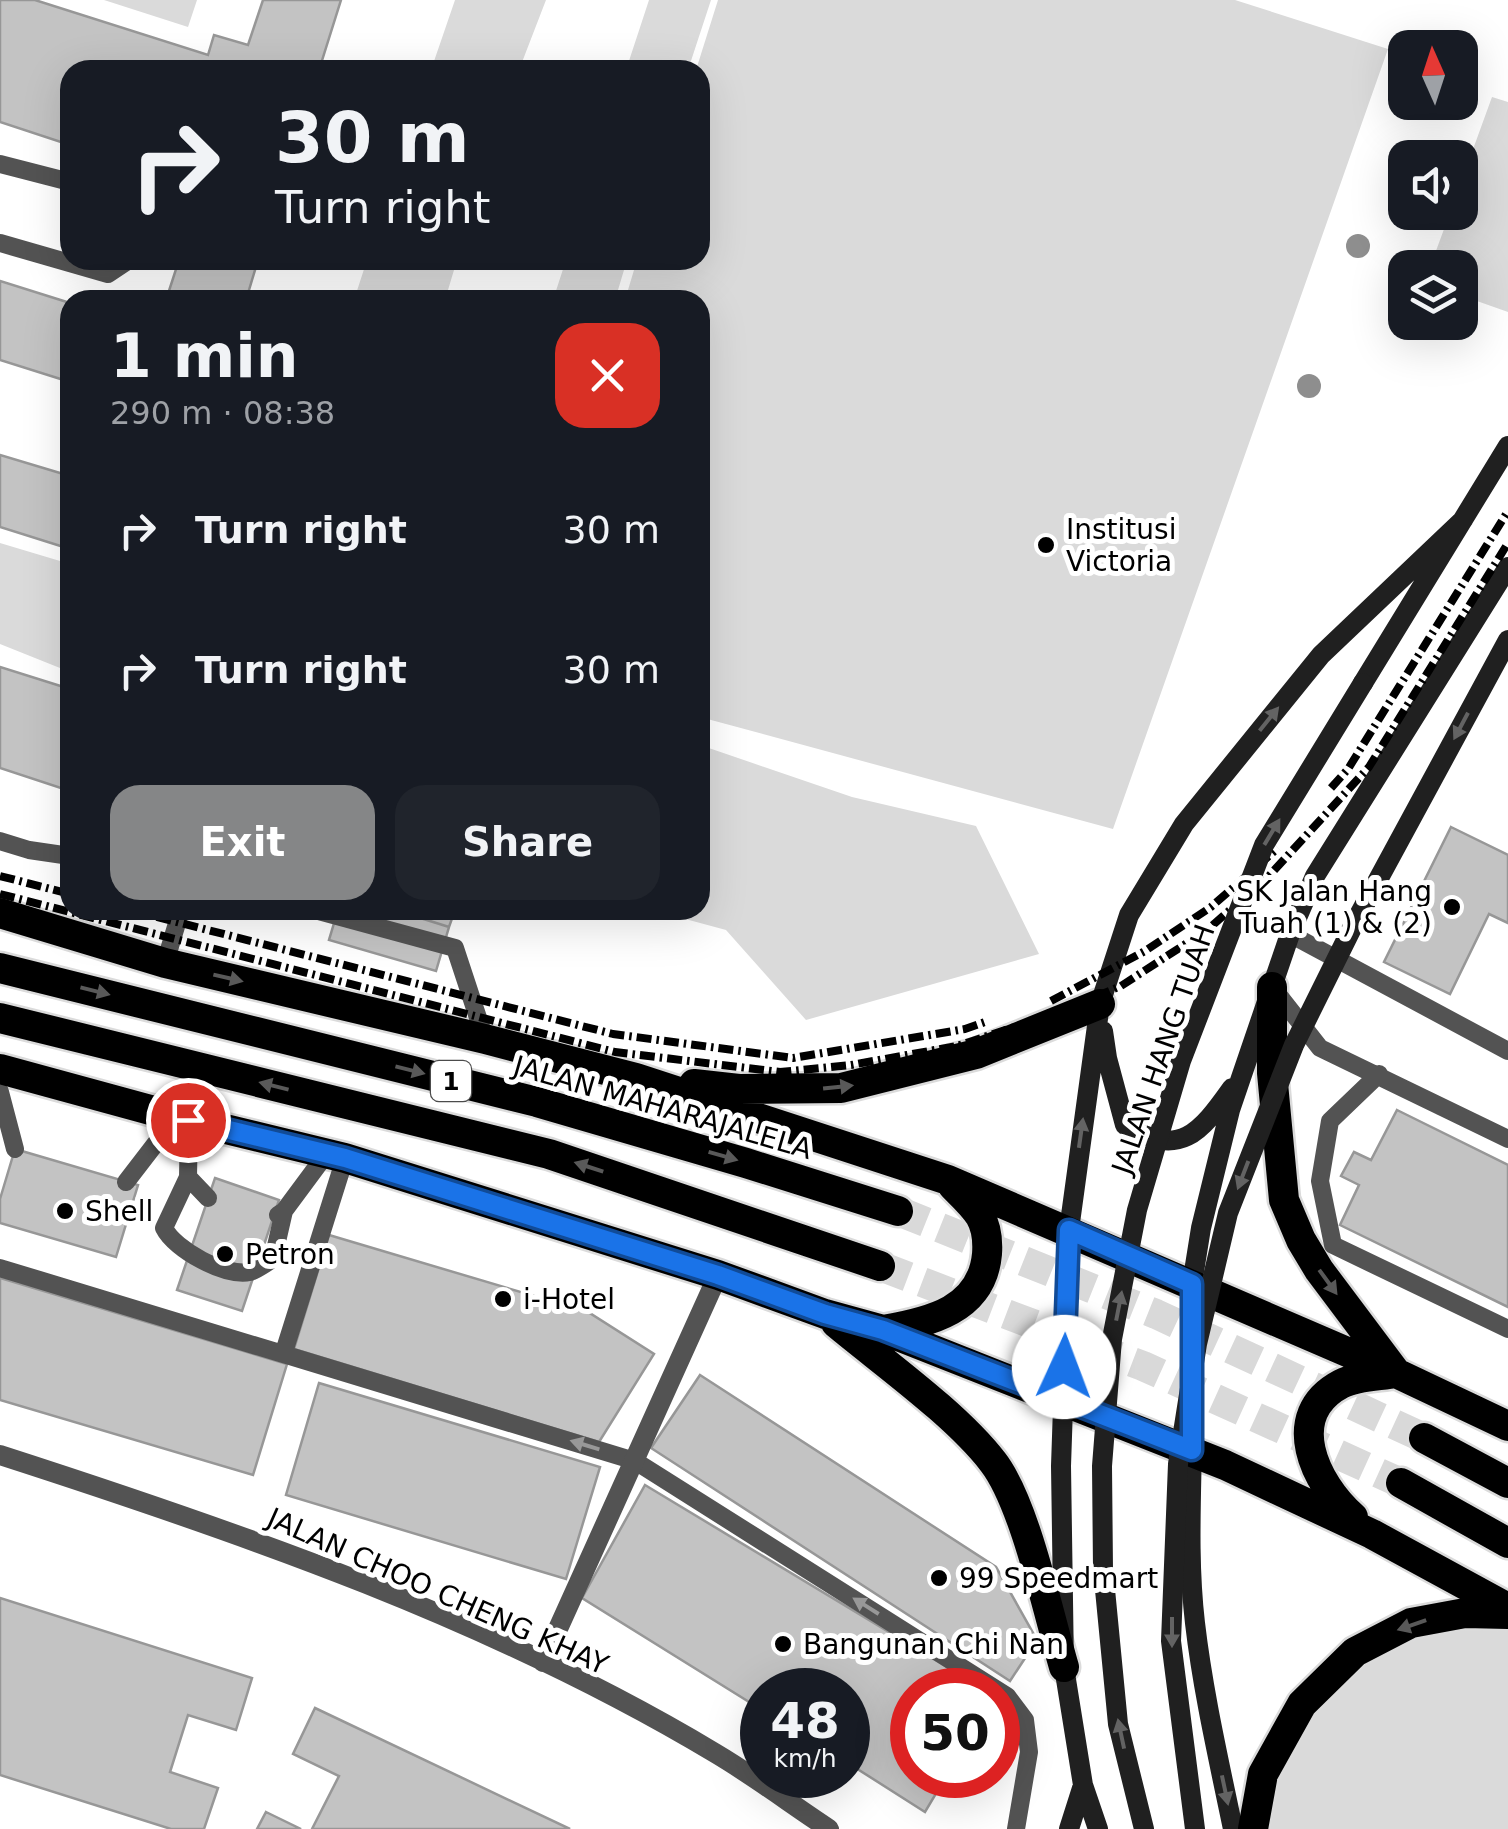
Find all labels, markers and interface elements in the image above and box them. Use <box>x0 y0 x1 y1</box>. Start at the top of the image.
north arrow <box>1388 30 1478 120</box>
map controls <box>1388 30 1478 340</box>
text: 30 m <box>275 97 470 179</box>
icon: right <box>110 100 240 230</box>
button: sound <box>1388 140 1478 230</box>
text: Turn right <box>275 181 490 234</box>
button: layers <box>1388 250 1478 340</box>
text: 1 min <box>110 321 298 391</box>
button: close <box>555 323 660 428</box>
text: 290 m · 08:38 <box>110 394 335 432</box>
icon: right <box>110 503 165 558</box>
text: Turn right <box>195 508 407 552</box>
text: 30 m <box>563 508 660 552</box>
place label: Institusi Victoria <box>1066 513 1176 578</box>
marker: Institusi Victoria <box>1035 534 1057 556</box>
icon: right <box>110 643 165 698</box>
text: Turn right <box>195 648 407 692</box>
text: 30 m <box>563 648 660 692</box>
one-way arrow <box>1258 707 1279 732</box>
one-way arrow <box>1453 712 1471 740</box>
button: Exit <box>110 785 375 900</box>
button: Share <box>395 785 660 900</box>
one-way arrow <box>1263 818 1280 846</box>
place label: SK Jalan Hang Tuah (1) & (2) <box>1236 875 1432 940</box>
marker: SK Jalan Hang Tuah (1) & (2) <box>1441 896 1463 918</box>
street label: JALAN HANG TUAH <box>1105 920 1222 1180</box>
one-way arrow <box>213 971 244 986</box>
one-way arrow <box>80 984 111 1000</box>
street label: JALAN MAHARAJALELA <box>508 1049 816 1166</box>
road number: 1 <box>431 1061 471 1101</box>
one-way arrow <box>395 1063 426 1078</box>
pin <box>146 1078 231 1163</box>
one-way arrow <box>258 1078 289 1093</box>
one-way arrow <box>822 1078 854 1094</box>
icon: arrive <box>161 1093 216 1148</box>
one-way arrow <box>1074 1117 1090 1148</box>
one-way arrow <box>708 1149 739 1164</box>
one-way arrow <box>573 1158 603 1173</box>
one-way arrow <box>1235 1160 1250 1190</box>
place label: Shell <box>85 1195 153 1228</box>
marker: Shell <box>54 1200 76 1222</box>
place label: Petron <box>245 1238 335 1271</box>
marker: Petron <box>214 1243 236 1265</box>
one-way arrow <box>1318 1269 1338 1296</box>
place label: i-Hotel <box>523 1283 615 1316</box>
marker: i-Hotel <box>492 1288 514 1310</box>
one-way arrow <box>1111 1291 1127 1322</box>
position arrow <box>1012 1315 1116 1419</box>
one-way arrow <box>570 1437 600 1452</box>
street label: JALAN CHOO CHENG KHAY <box>261 1501 614 1682</box>
place label: 99 Speedmart <box>959 1562 1158 1595</box>
marker: 99 Speedmart <box>928 1567 950 1589</box>
one-way arrow <box>852 1598 880 1616</box>
one-way arrow <box>1164 1616 1180 1648</box>
one-way arrow <box>1397 1619 1427 1634</box>
place label: Bangunan Chi Nan <box>803 1628 1064 1661</box>
marker: Bangunan Chi Nan <box>772 1633 794 1655</box>
speed limit sign: 50 <box>890 1668 1020 1798</box>
text: 48 <box>770 1692 840 1750</box>
one-way arrow <box>1113 1718 1128 1749</box>
text: km/h <box>773 1744 837 1773</box>
one-way arrow <box>1218 1775 1233 1806</box>

